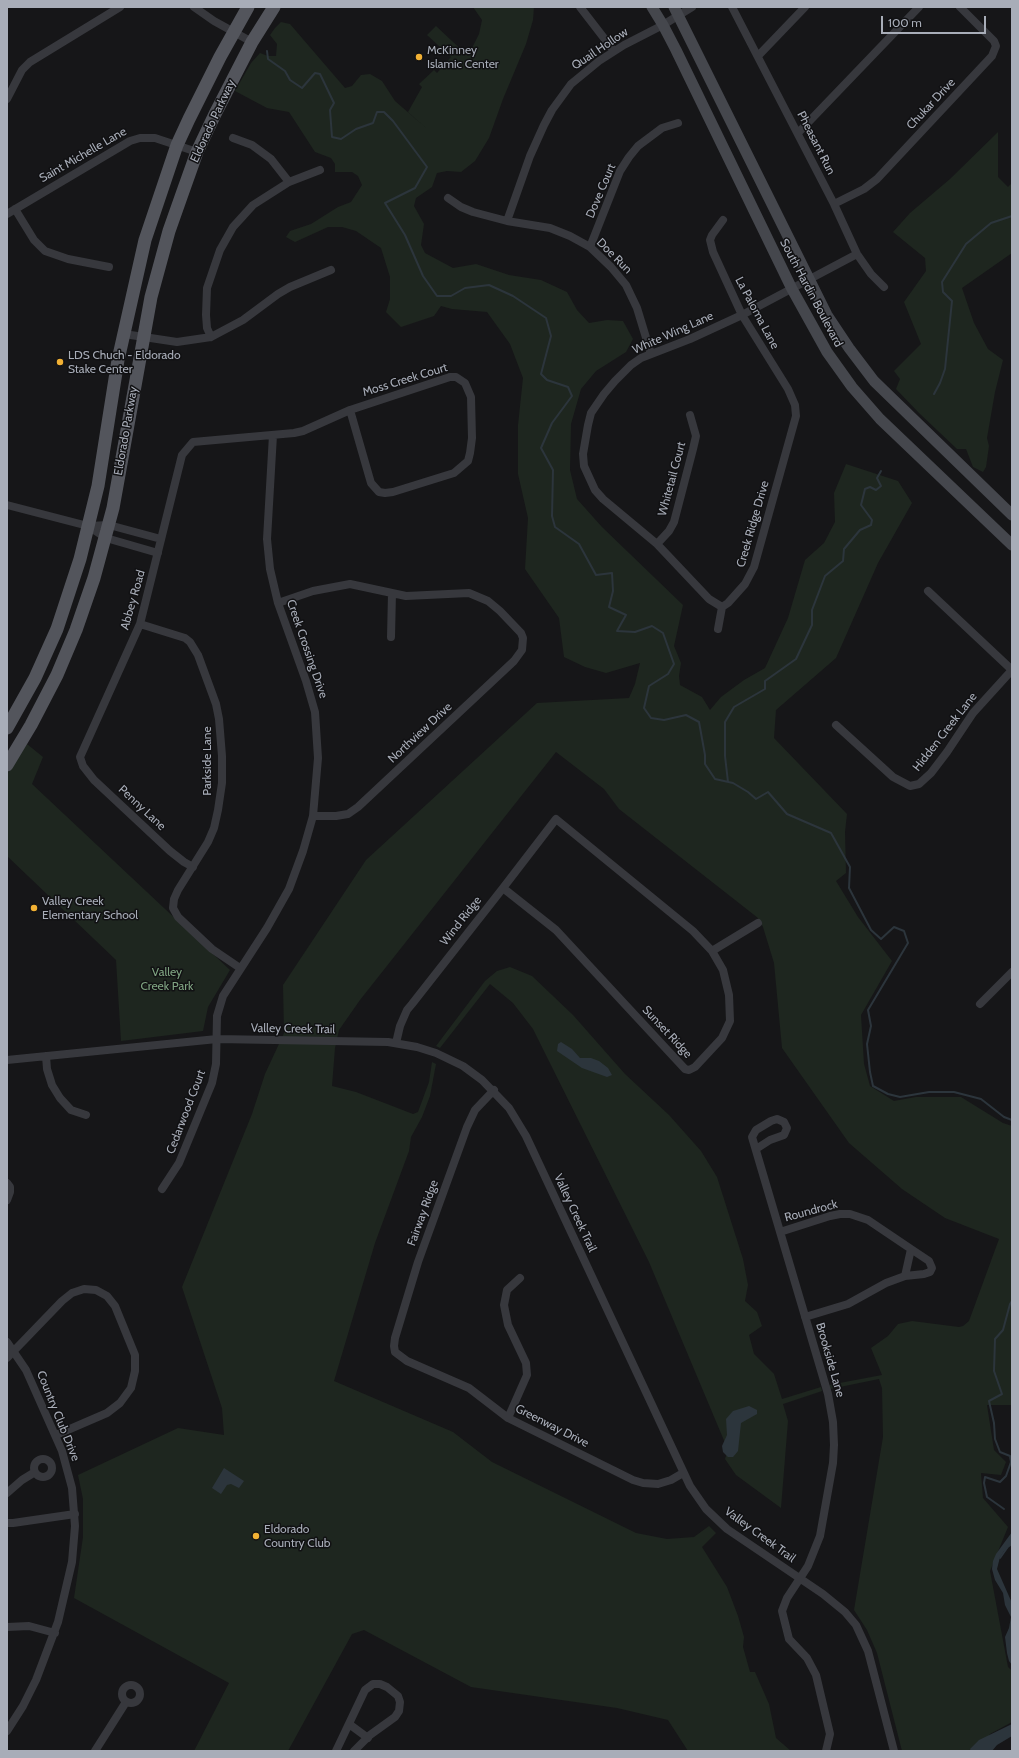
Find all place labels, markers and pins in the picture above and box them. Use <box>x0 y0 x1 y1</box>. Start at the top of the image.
place label: McKinney Islamic Center <box>427 43 499 71</box>
marker: McKinney Islamic Center <box>414 52 424 62</box>
place label: LDS Chuch - Eldorado Stake Center <box>68 348 180 376</box>
marker: LDS Chuch - Eldorado Stake Center <box>55 357 65 367</box>
place label: Valley Creek Elementary School <box>42 894 138 922</box>
marker: Valley Creek Elementary School <box>29 903 39 913</box>
place label: Eldorado Country Club <box>264 1522 330 1550</box>
marker: Eldorado Country Club <box>251 1531 261 1541</box>

